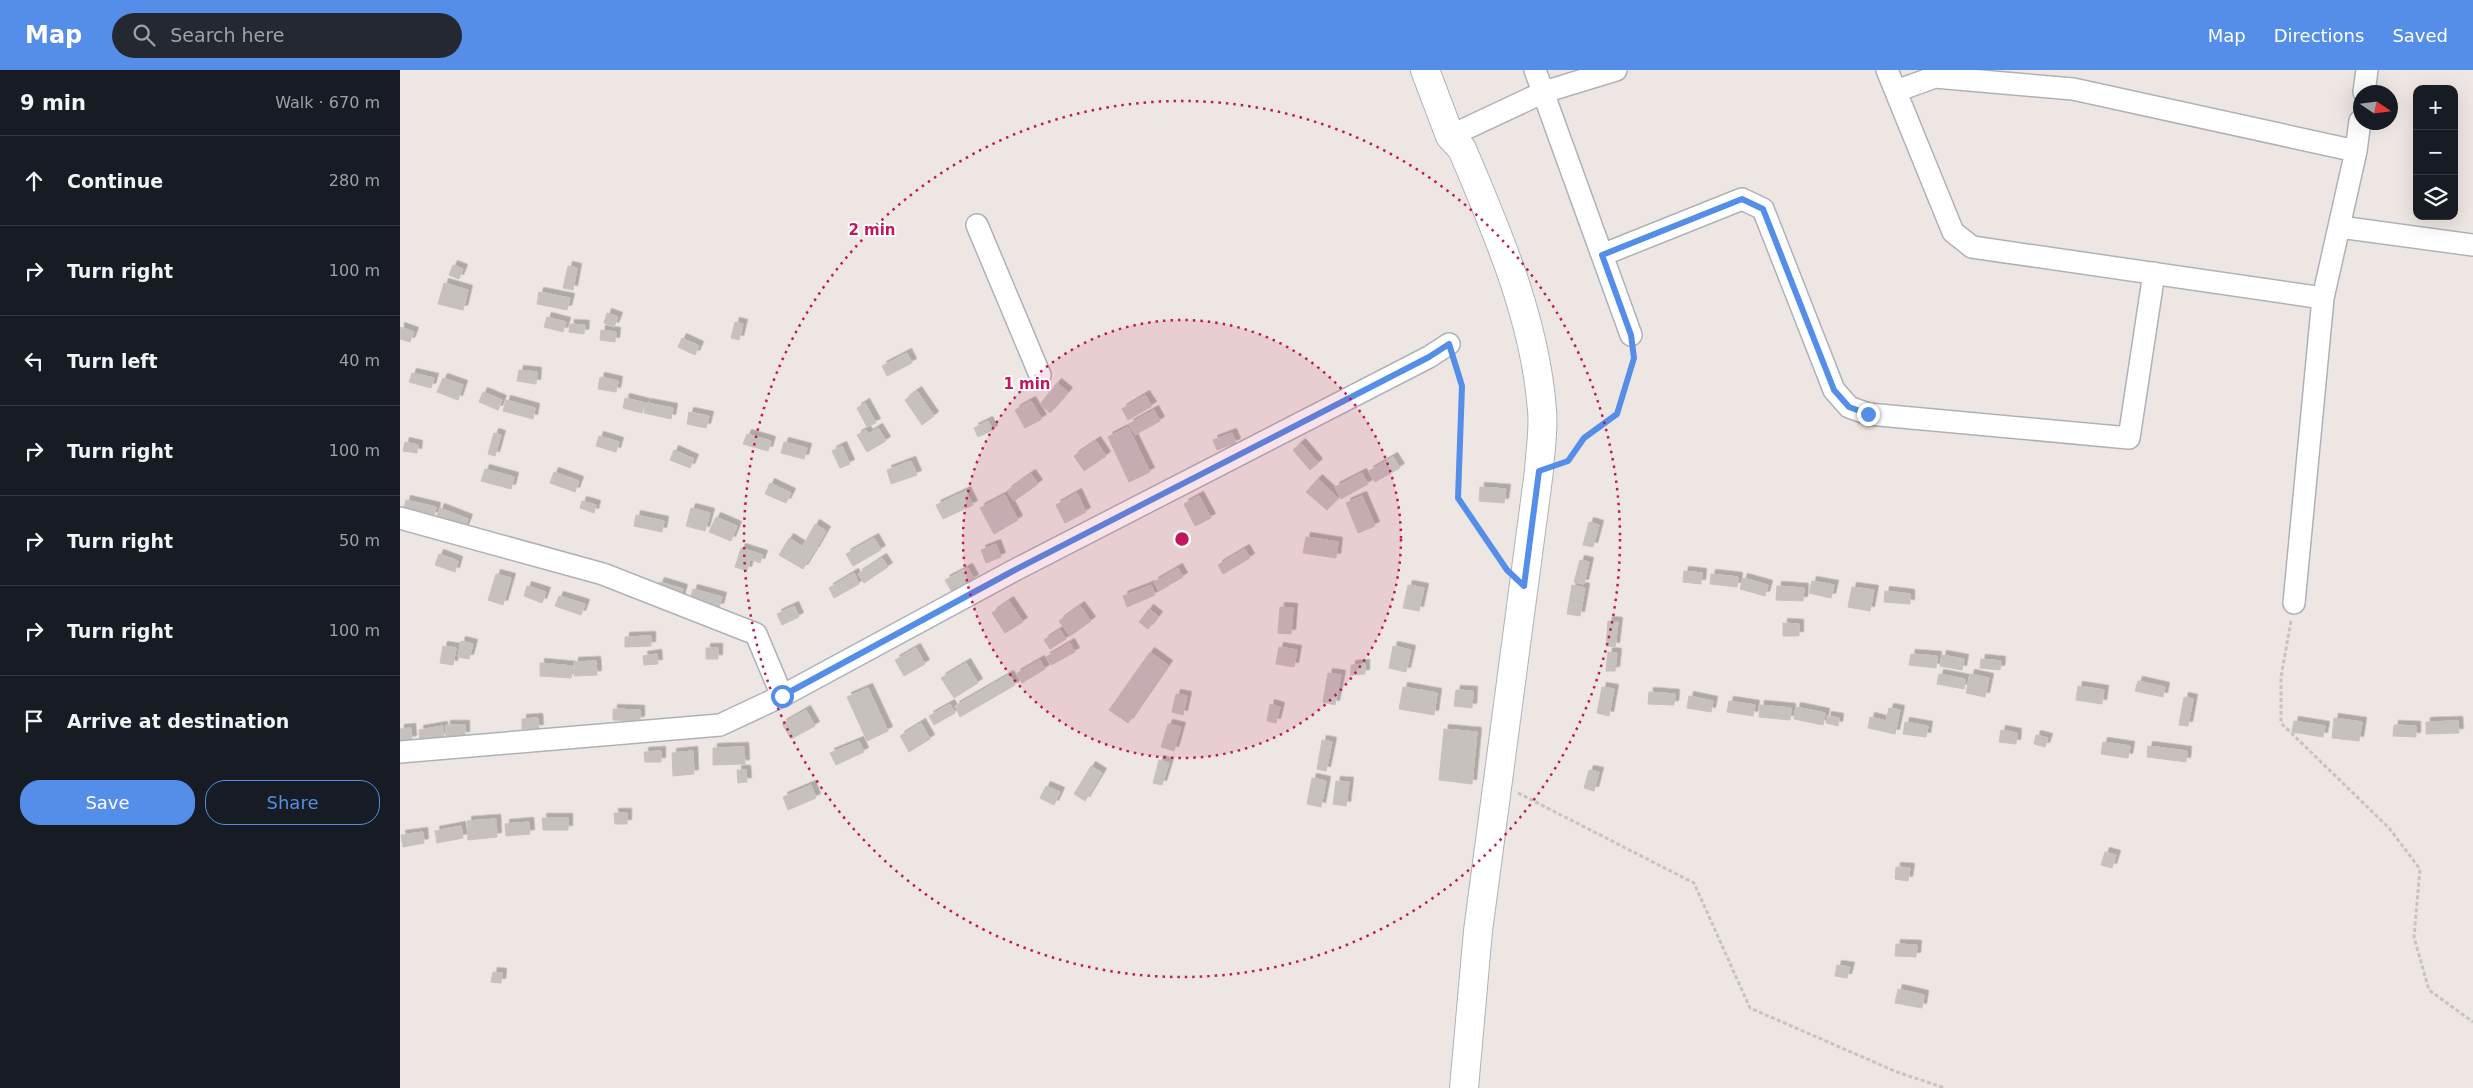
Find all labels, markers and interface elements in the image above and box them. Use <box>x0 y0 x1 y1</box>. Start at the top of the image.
search box <box>112 13 462 58</box>
text: Map <box>25 21 82 49</box>
icon: search <box>130 21 158 49</box>
text: Search here <box>170 24 284 46</box>
text: Map <box>2208 25 2246 46</box>
text: Directions <box>2274 25 2364 46</box>
text: Saved <box>2392 25 2448 46</box>
north arrow <box>2353 85 2398 130</box>
map controls <box>2413 85 2458 220</box>
button: + <box>2413 85 2458 130</box>
text: 9 min <box>20 91 86 115</box>
text: Walk · 670 m <box>275 93 380 112</box>
button: − <box>2413 130 2458 175</box>
icon: ahead <box>20 167 48 195</box>
text: Continue <box>67 170 163 192</box>
text: 280 m <box>329 171 380 190</box>
button: layers <box>2413 175 2458 220</box>
text: 2 min <box>848 221 896 239</box>
icon: right <box>20 257 48 285</box>
text: Turn right <box>67 260 173 282</box>
text: 100 m <box>329 261 380 280</box>
icon: left <box>20 347 48 375</box>
text: Turn left <box>67 350 158 372</box>
text: 40 m <box>339 351 380 370</box>
text: 1 min <box>1003 375 1051 393</box>
route end <box>1857 403 1880 426</box>
icon: right <box>20 437 48 465</box>
text: Turn right <box>67 440 173 462</box>
text: 100 m <box>329 441 380 460</box>
icon: right <box>20 527 48 555</box>
text: Turn right <box>67 530 173 552</box>
centre of rings <box>1173 530 1191 548</box>
text: 50 m <box>339 531 380 550</box>
icon: right <box>20 617 48 645</box>
text: Turn right <box>67 620 173 642</box>
text: 100 m <box>329 621 380 640</box>
route start <box>771 685 794 708</box>
icon: arrive <box>20 707 48 735</box>
text: Arrive at destination <box>67 710 289 732</box>
button: Save <box>20 780 195 825</box>
button: Share <box>205 780 380 825</box>

